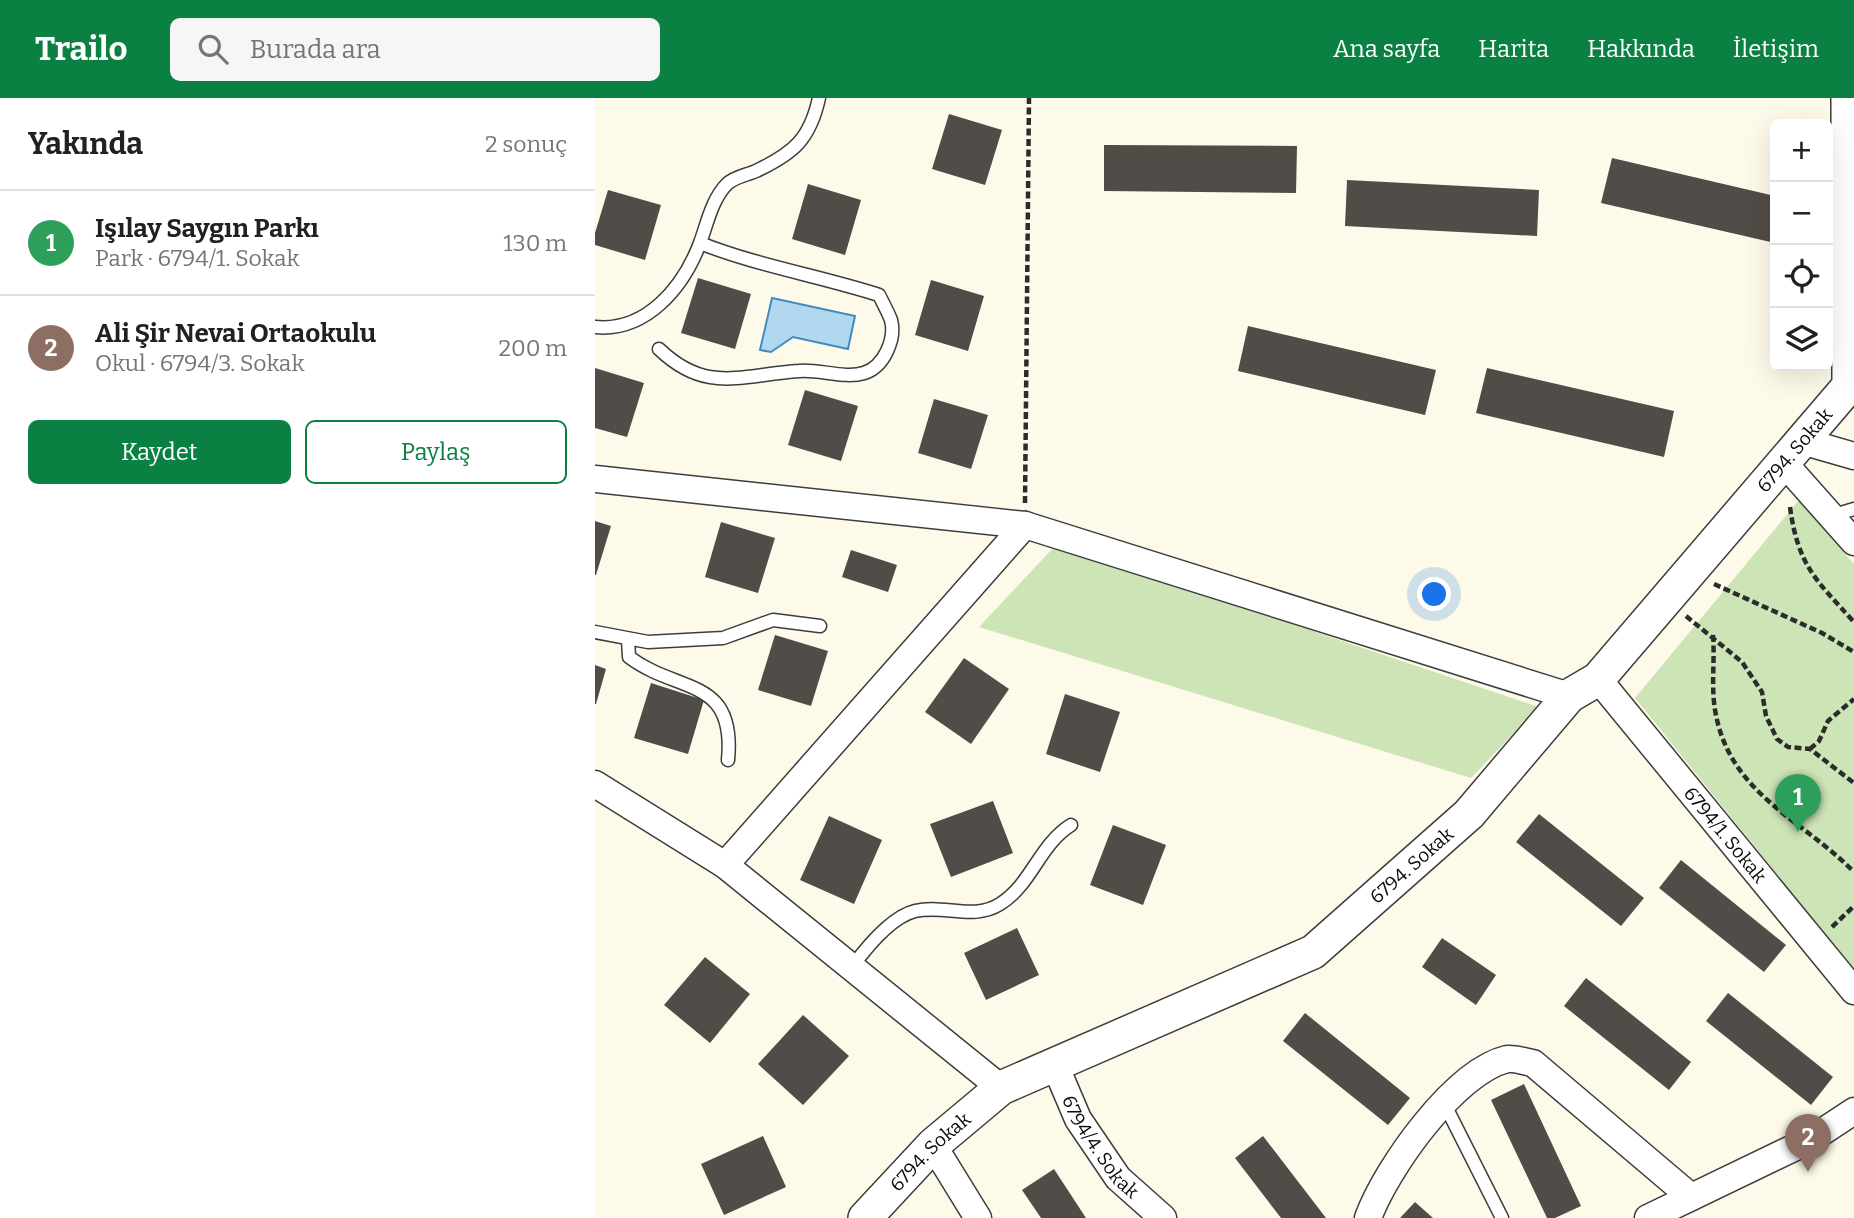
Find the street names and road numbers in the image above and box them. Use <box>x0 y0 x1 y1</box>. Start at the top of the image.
street label: 6794. Sokak <box>1752 403 1837 497</box>
street label: 6794/1. Sokak <box>1679 782 1771 888</box>
street label: 6794. Sokak <box>1365 822 1458 908</box>
street label: 6794/4. Sokak <box>1057 1092 1144 1203</box>
street label: 6794. Sokak <box>885 1107 975 1196</box>

